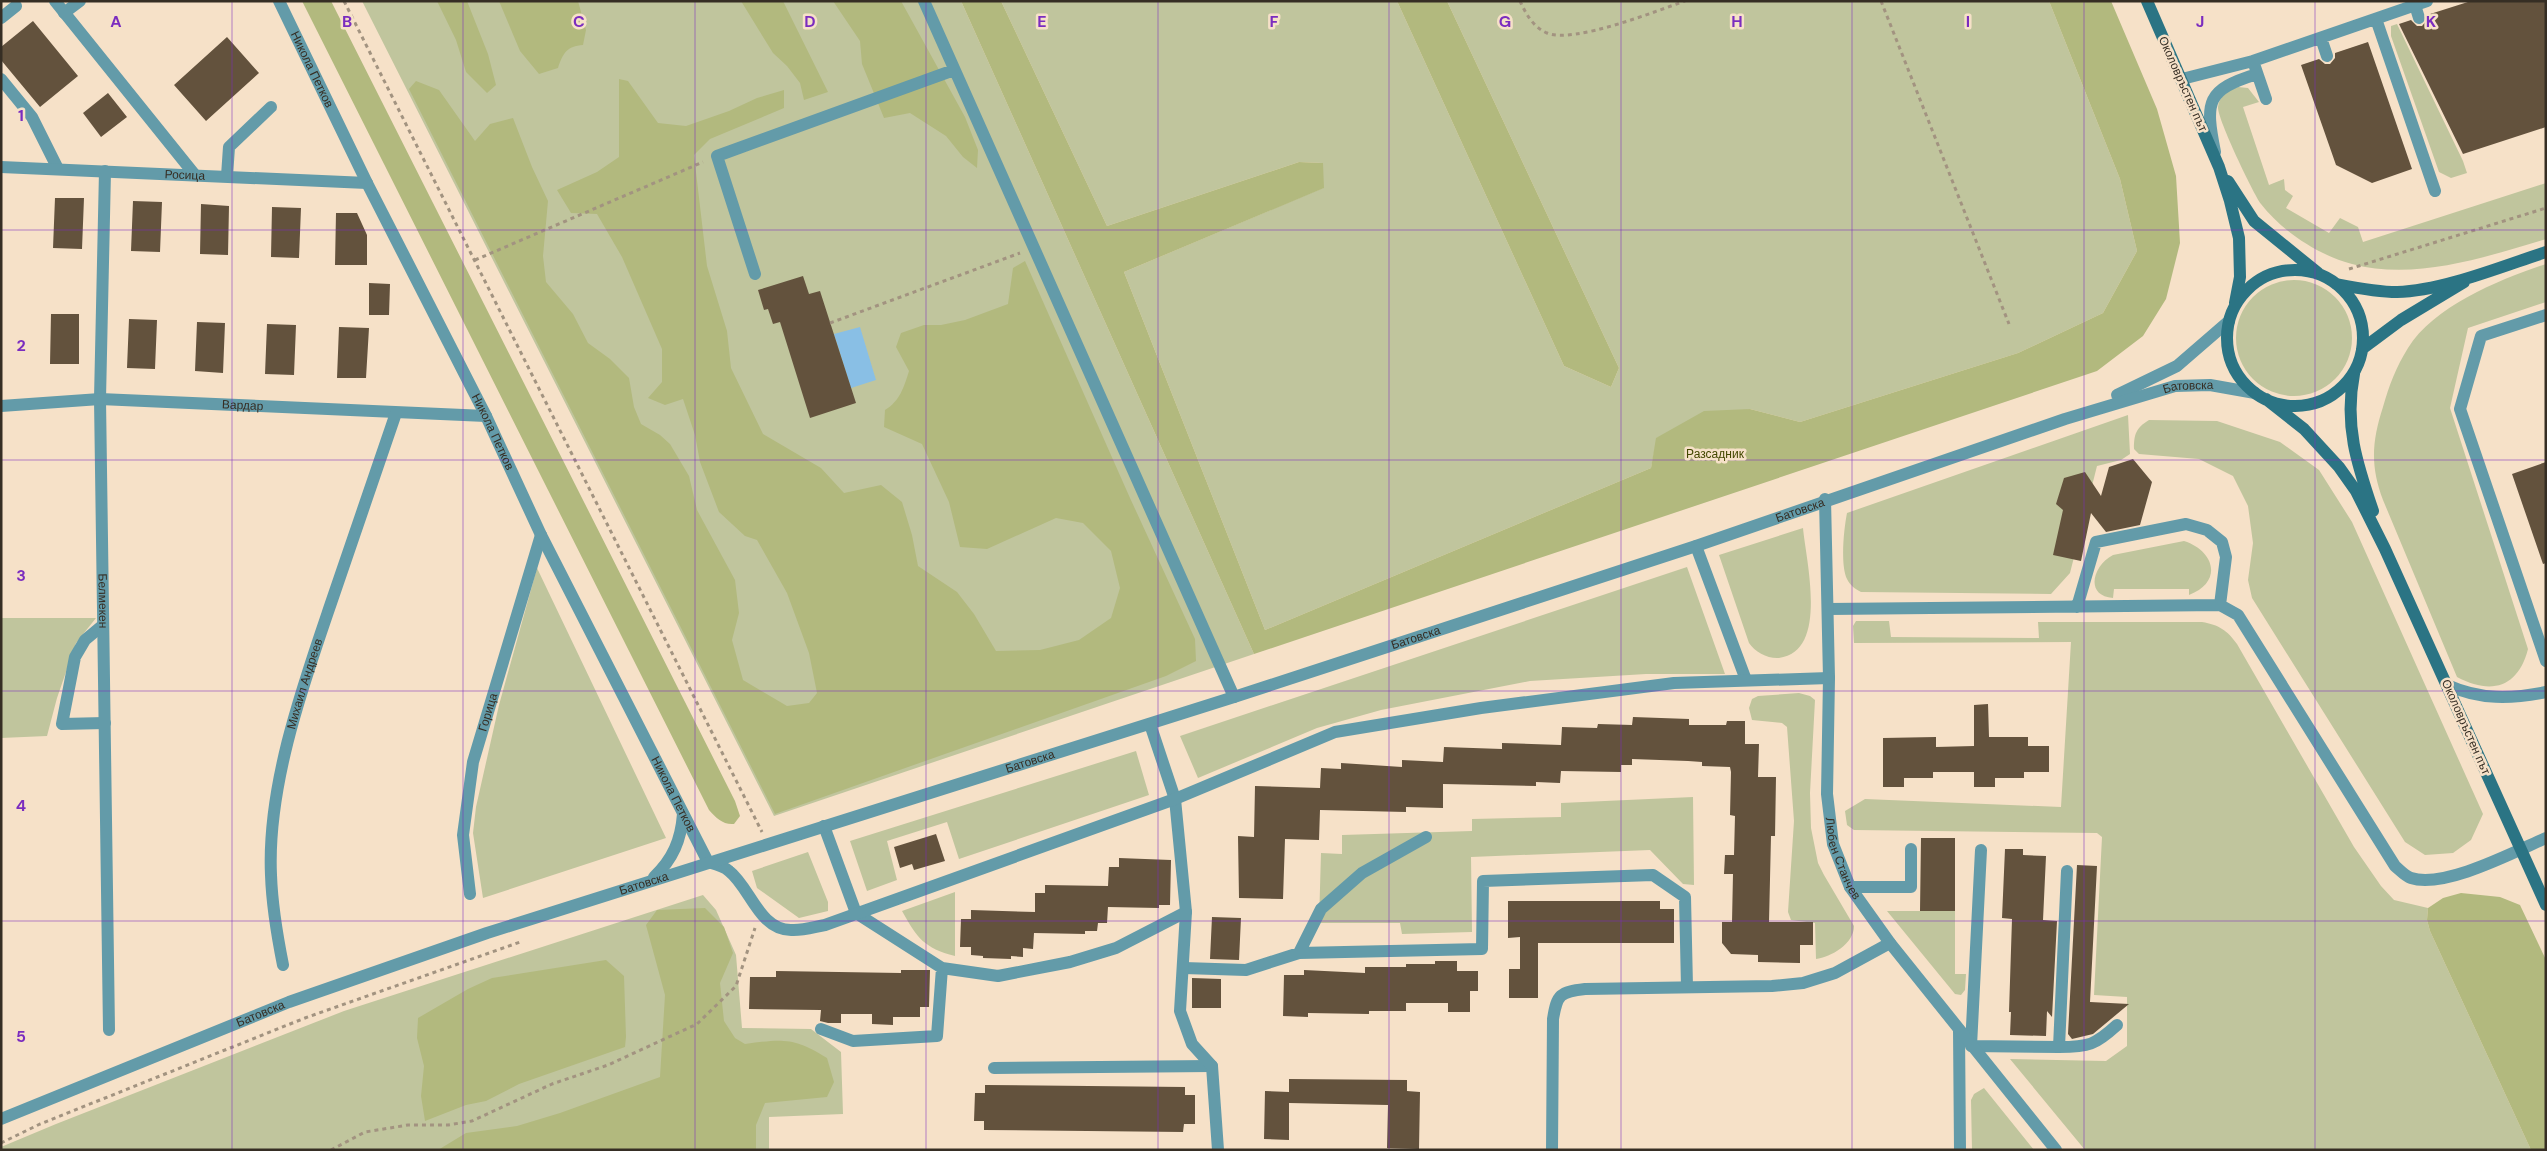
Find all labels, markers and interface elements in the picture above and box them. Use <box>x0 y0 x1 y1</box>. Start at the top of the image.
text: A <box>110 11 122 32</box>
text: B <box>342 11 352 32</box>
text: C <box>573 11 585 32</box>
text: D <box>804 11 816 32</box>
text: E <box>1037 11 1047 32</box>
text: F <box>1270 11 1279 32</box>
text: G <box>1499 11 1511 32</box>
text: H <box>1731 11 1743 32</box>
text: I <box>1966 11 1970 32</box>
text: J <box>2196 11 2204 32</box>
text: K <box>2426 11 2437 32</box>
street label: Никола Петков <box>287 29 337 110</box>
street label: Околовръстен път <box>2155 34 2211 135</box>
text: 1 <box>18 105 24 126</box>
street label: Росица <box>164 166 206 184</box>
text: 2 <box>16 335 26 356</box>
street label: Батовска <box>2161 377 2214 397</box>
street label: Никола Петков <box>468 391 518 473</box>
street label: Вардар <box>222 396 264 414</box>
park label: Разсадник <box>1686 446 1745 462</box>
street label: Батовска <box>1773 494 1827 526</box>
text: 3 <box>16 565 26 586</box>
street label: Белмекен <box>94 573 111 628</box>
street label: Батовска <box>1389 622 1443 653</box>
street label: Михаил Андреев <box>283 636 326 731</box>
street label: Околовръстен път <box>2438 677 2494 778</box>
street label: Горица <box>475 691 501 733</box>
street label: Батовска <box>1003 746 1057 777</box>
street label: Никола Петков <box>647 754 699 835</box>
text: 4 <box>16 795 26 816</box>
street label: Любен Станчев <box>1822 816 1865 903</box>
street label: Батовска <box>617 868 671 899</box>
street label: Батовска <box>234 997 287 1031</box>
text: 5 <box>16 1026 26 1047</box>

